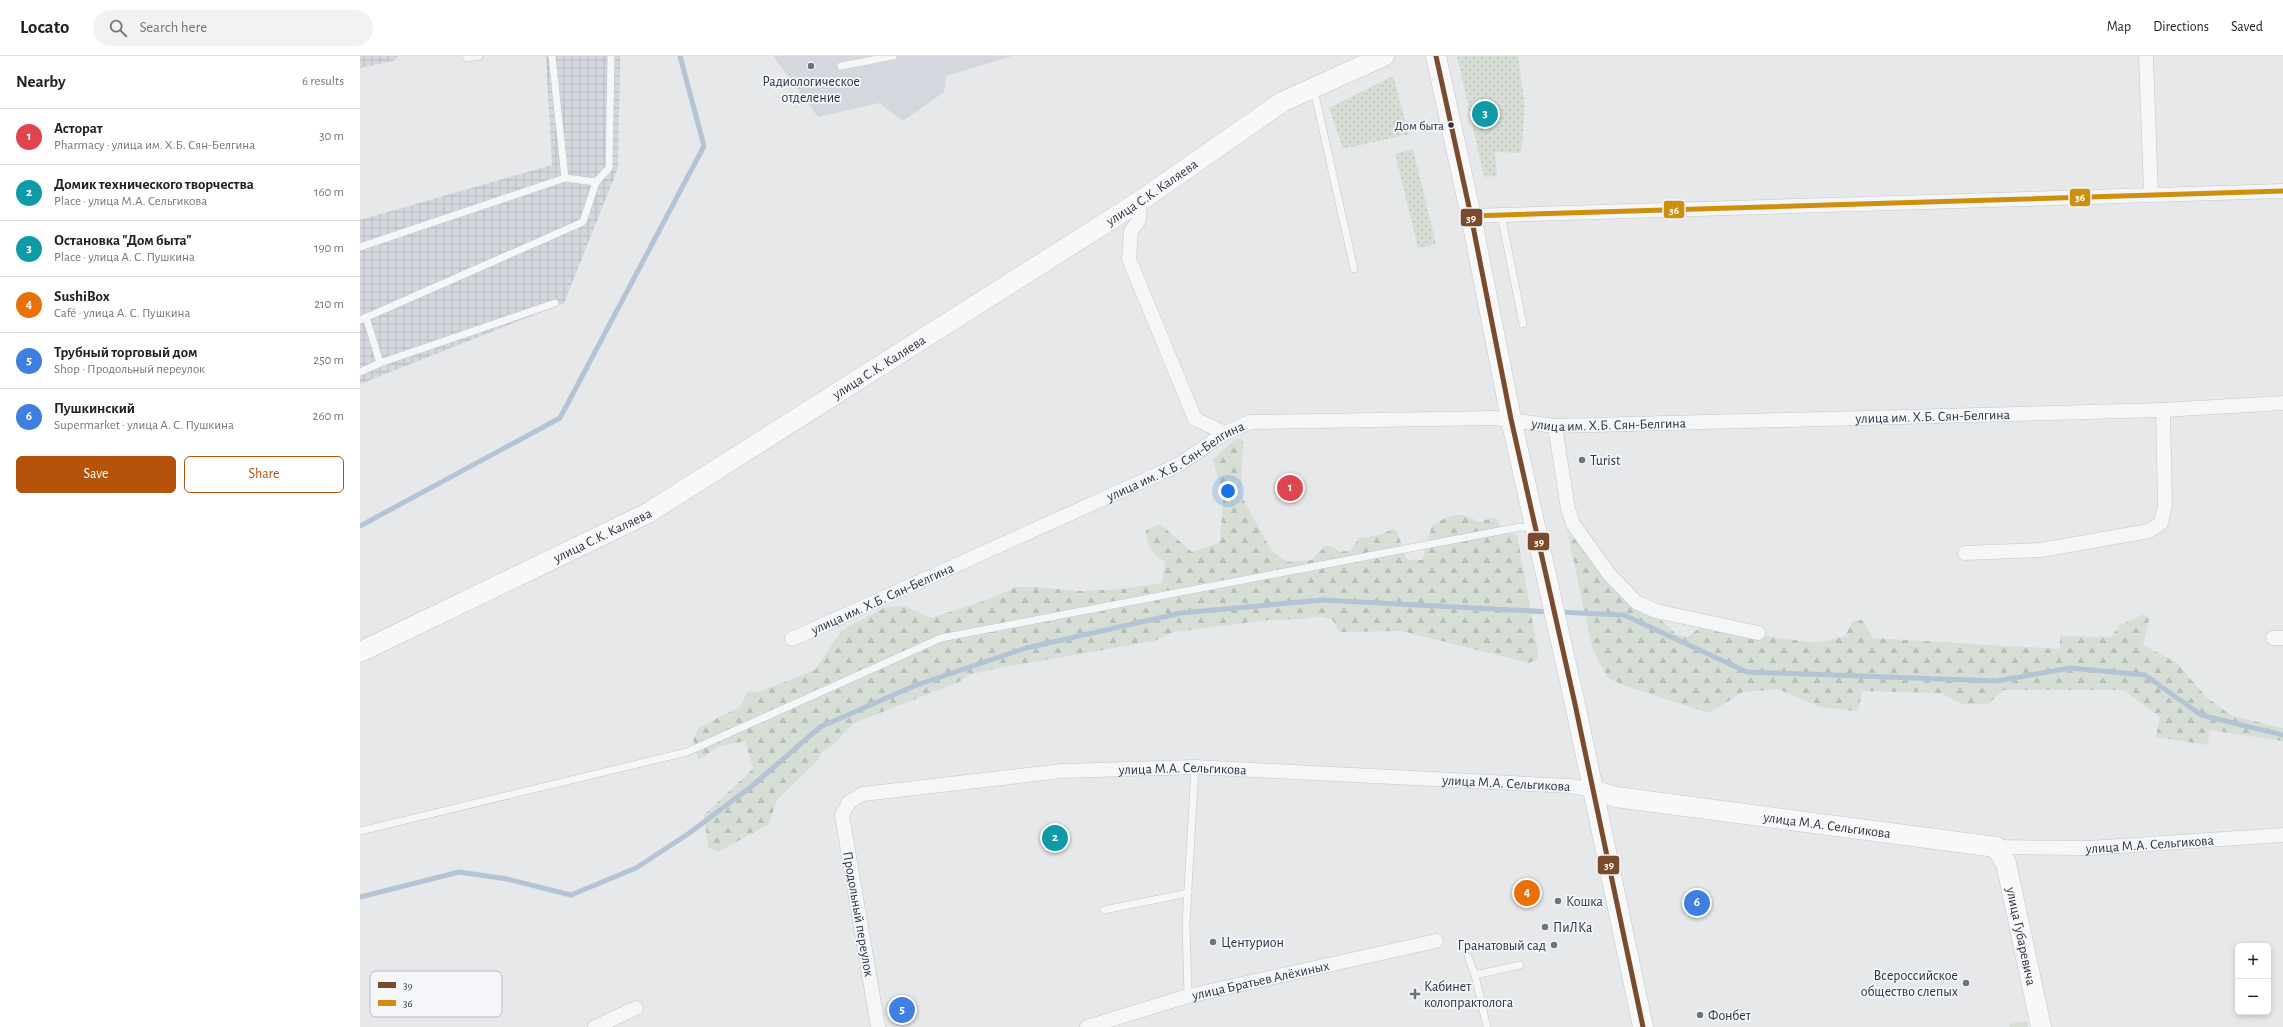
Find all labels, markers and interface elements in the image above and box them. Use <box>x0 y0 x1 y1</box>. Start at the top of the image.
search box <box>93 10 373 46</box>
icon: search <box>107 17 129 39</box>
text: Locato <box>20 18 69 37</box>
text: Search here <box>139 20 207 35</box>
text: Map <box>2107 20 2131 34</box>
text: Directions <box>2153 20 2209 34</box>
text: Saved <box>2231 20 2263 34</box>
marker: Радиологическое отделение <box>806 61 816 71</box>
text: Nearby <box>16 73 66 90</box>
text: 6 results <box>302 75 344 88</box>
place label: Радиологическое отделение <box>762 75 860 105</box>
pin: 3 <box>1472 99 1498 129</box>
place label: Дом быта <box>1394 120 1444 133</box>
marker: Дом быта <box>1446 120 1456 130</box>
text: Асторат <box>54 121 103 136</box>
text: 1 <box>27 130 31 143</box>
text: 30 m <box>319 130 344 143</box>
text: Pharmacy · улица им. Х.Б. Сян-Белгина <box>54 139 255 152</box>
street label: улица С.К. Каляева <box>1103 157 1201 229</box>
text: Домик технического творчества <box>54 177 254 192</box>
text: 2 <box>26 186 32 199</box>
text: 160 m <box>314 186 344 199</box>
line badge: 36 <box>2069 188 2091 207</box>
text: 36 <box>2075 192 2085 203</box>
text: Place · улица М.А. Сельгикова <box>54 195 207 208</box>
line badge: 36 <box>1663 200 1685 219</box>
text: 36 <box>1669 205 1679 216</box>
line badge: 39 <box>1460 208 1483 227</box>
text: 39 <box>1466 213 1476 224</box>
text: Остановка "Дом быта" <box>54 233 192 248</box>
text: 3 <box>26 242 32 255</box>
text: 190 m <box>314 242 344 255</box>
text: Place · улица А. С. Пушкина <box>54 251 195 264</box>
text: SushiBox <box>54 289 110 304</box>
text: 4 <box>26 298 32 311</box>
text: 210 m <box>314 298 344 311</box>
text: Café · улица А. С. Пушкина <box>54 307 190 320</box>
street label: улица С.К. Каляева <box>829 333 929 403</box>
text: Трубный торговый дом <box>54 345 197 360</box>
text: 5 <box>26 354 32 367</box>
text: 250 m <box>313 354 344 367</box>
text: Shop · Продольный переулок <box>54 363 205 376</box>
text: Пушкинский <box>54 401 135 416</box>
street label: улица им. Х.Б. Сян-Белгина <box>1854 408 2011 426</box>
text: 6 <box>26 410 32 423</box>
text: 260 m <box>313 410 344 423</box>
street label: улица им. Х.Б. Сян-Белгина <box>1530 417 1687 434</box>
text: Supermarket · улица А. С. Пушкина <box>54 419 234 432</box>
street label: улица им. Х.Б. Сян-Белгина <box>1104 419 1247 505</box>
place label: Turist <box>1590 454 1621 468</box>
marker: Turist <box>1577 455 1587 465</box>
button: Save <box>16 456 176 493</box>
button: Share <box>184 456 344 493</box>
pin: 1 <box>1277 473 1303 503</box>
your location <box>1218 481 1238 501</box>
street label: улица С.К. Каляева <box>551 506 655 566</box>
line badge: 39 <box>1527 532 1550 551</box>
text: 39 <box>1534 537 1544 548</box>
street label: улица им. Х.Б. Сян-Белгина <box>808 561 957 638</box>
street label: улица М.А. Сельгикова <box>1117 761 1248 778</box>
street label: улица М.А. Сельгикова <box>1441 773 1571 794</box>
street label: улица М.А. Сельгикова <box>1762 810 1892 841</box>
pin: 2 <box>1042 823 1068 853</box>
street label: улица М.А. Сельгикова <box>2085 834 2215 856</box>
street label: Продольный переулок <box>840 850 876 979</box>
line badge: 39 <box>1597 855 1620 875</box>
text: 39 <box>1604 860 1614 871</box>
pin: 4 <box>1514 878 1540 908</box>
street label: улица Губаревича <box>2003 885 2038 987</box>
pin: 6 <box>1684 888 1710 918</box>
place label: Кошка <box>1566 895 1603 909</box>
marker: Кошка <box>1553 896 1563 906</box>
place label: ПиЛКа <box>1553 921 1593 935</box>
marker: ПиЛКа <box>1540 922 1550 932</box>
place label: Центурион <box>1221 936 1284 950</box>
marker: Центурион <box>1208 937 1218 947</box>
place label: Гранатовый сад <box>1458 939 1546 953</box>
marker: Гранатовый сад <box>1549 940 1559 950</box>
map controls <box>2235 943 2271 1015</box>
button: + <box>2235 943 2271 979</box>
street label: улица Братьев Алёхиных <box>1190 959 1331 1003</box>
place label: Всероссийское общество слепых <box>1861 969 1958 999</box>
legend <box>370 971 502 1017</box>
marker: Всероссийское общество слепых <box>1961 978 1971 988</box>
button: − <box>2235 979 2271 1015</box>
text: 39 <box>403 980 413 991</box>
place label: Кабинет колопрактолога <box>1424 980 1514 1010</box>
marker: Кабинет колопрактолога <box>1409 988 1421 1000</box>
pin: 5 <box>889 995 915 1025</box>
text: 36 <box>403 998 413 1009</box>
place label: Фонбет <box>1708 1009 1752 1023</box>
marker: Фонбет <box>1695 1010 1705 1020</box>

